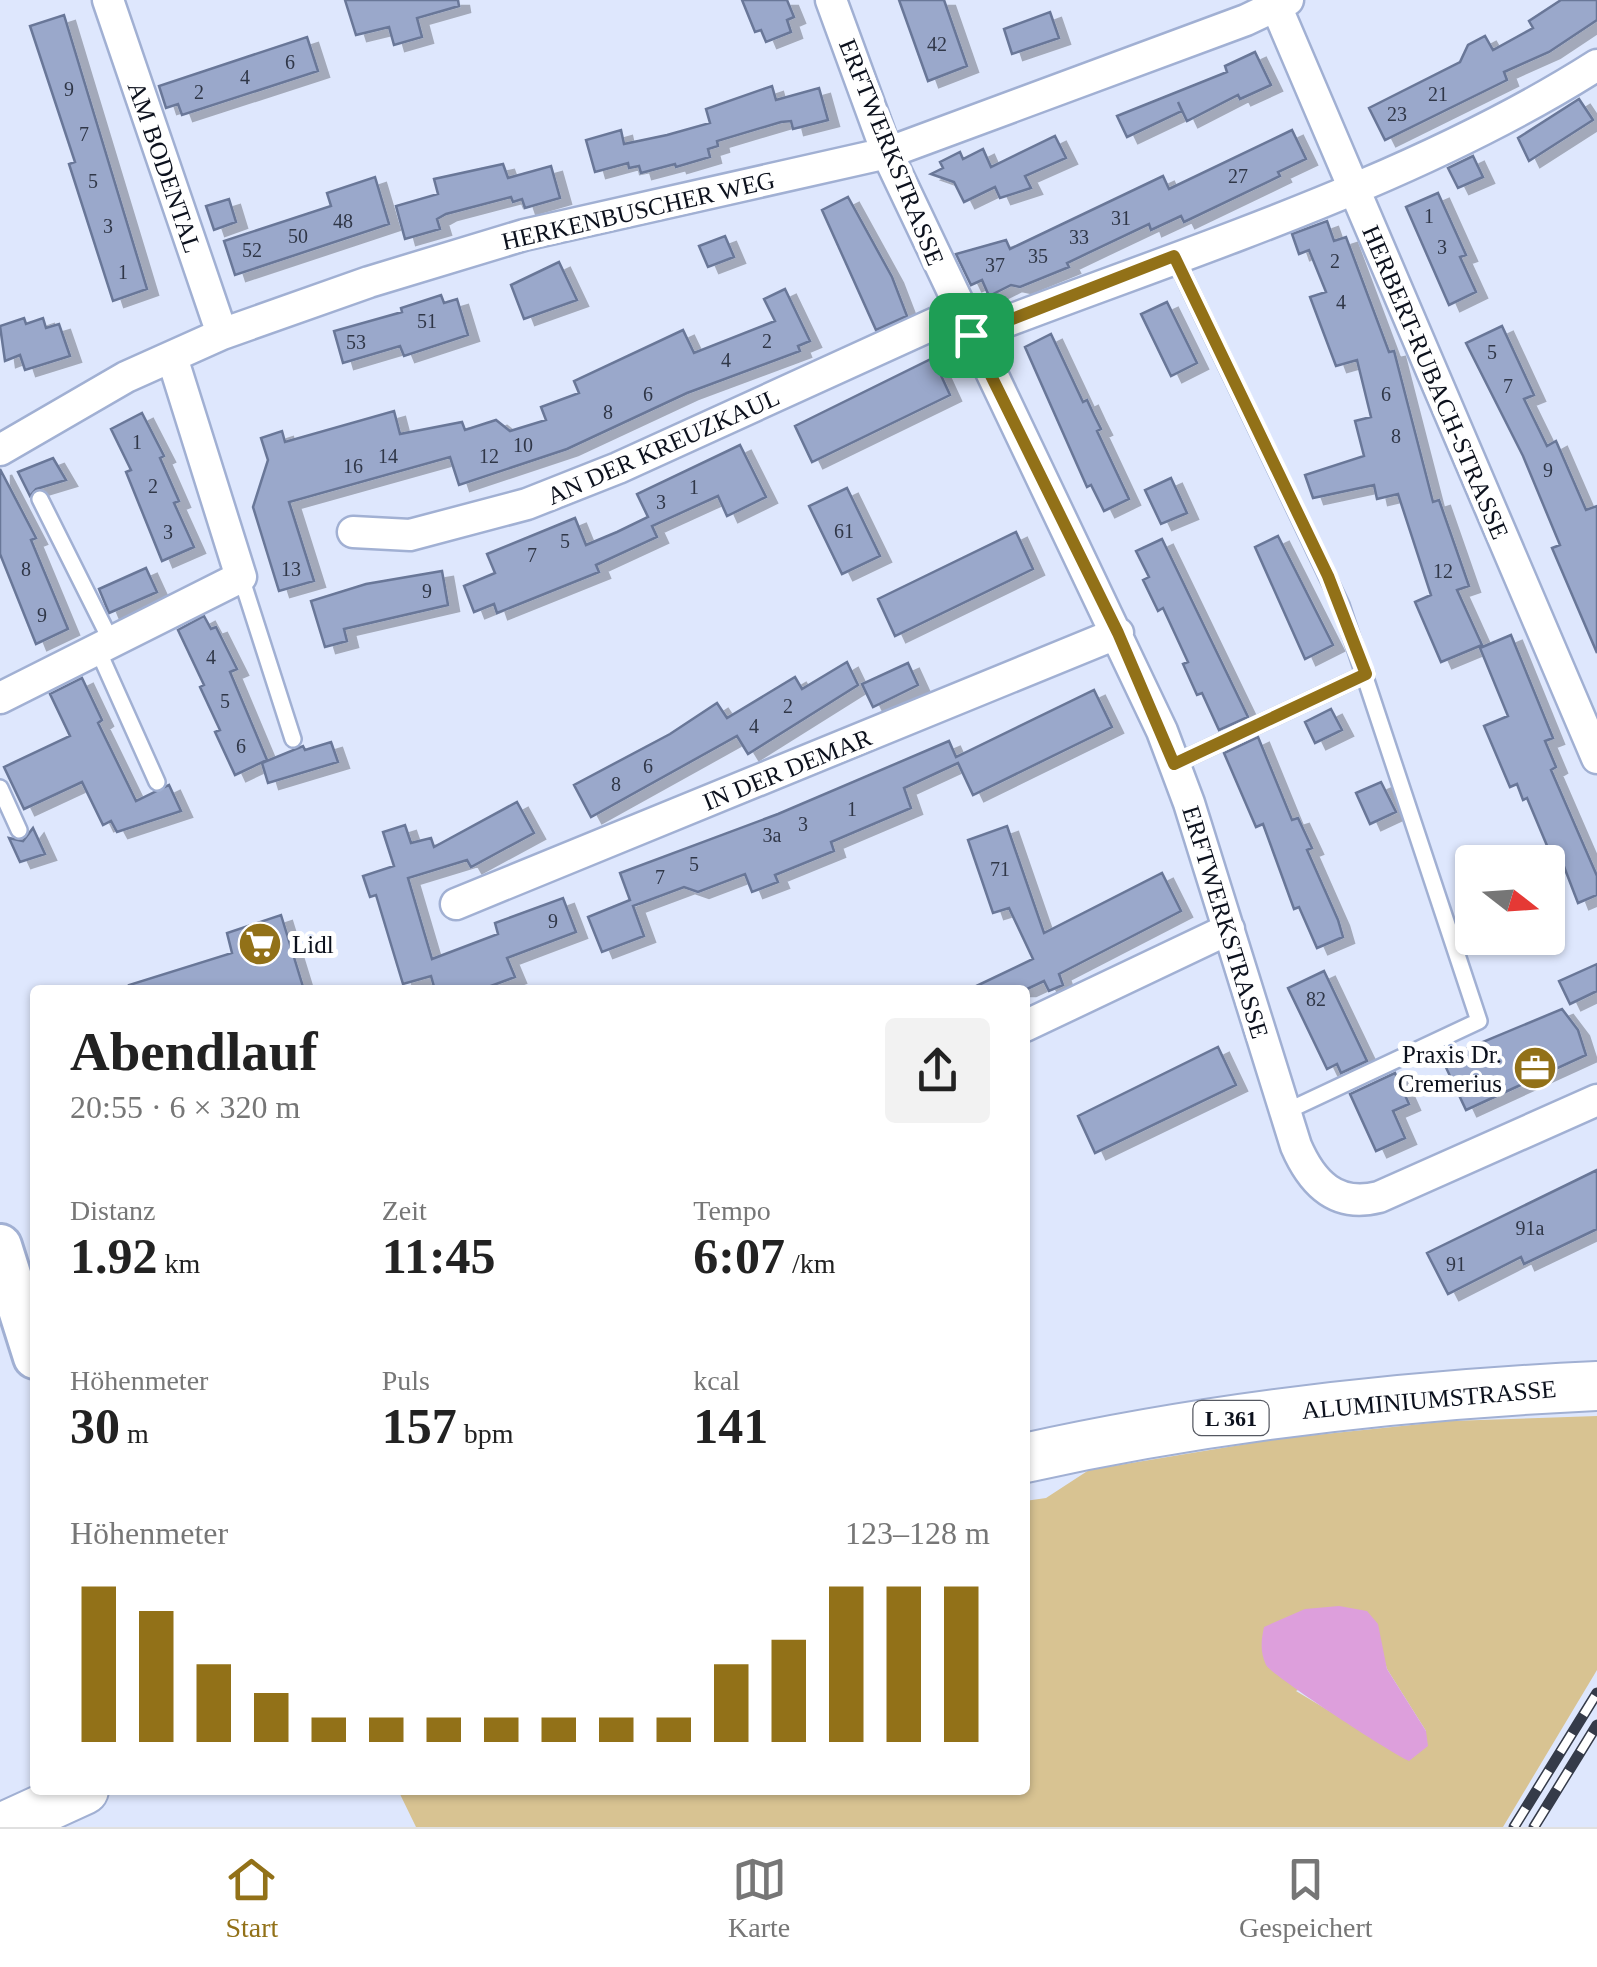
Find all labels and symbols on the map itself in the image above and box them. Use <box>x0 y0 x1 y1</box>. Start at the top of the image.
house number: 42 <box>927 33 947 55</box>
street label: ERFTWERKSTRASSE <box>834 35 949 269</box>
house number: 6 <box>285 51 295 73</box>
house number: 4 <box>240 66 250 88</box>
house number: 9 <box>64 78 74 100</box>
street label: AM BODENTAL <box>123 78 206 256</box>
house number: 2 <box>194 81 204 103</box>
house number: 21 <box>1428 83 1448 105</box>
house number: 23 <box>1387 103 1407 125</box>
house number: 7 <box>79 123 89 145</box>
house number: 27 <box>1228 165 1248 187</box>
street label: HERKENBUSCHER WEG <box>499 166 777 255</box>
house number: 5 <box>88 170 98 192</box>
house number: 1 <box>1424 205 1434 227</box>
house number: 31 <box>1111 207 1131 229</box>
house number: 48 <box>333 210 353 232</box>
house number: 3 <box>103 215 113 237</box>
street label: HERBERT-RUBACH-STRASSE <box>1357 221 1514 543</box>
house number: 50 <box>288 225 308 247</box>
house number: 33 <box>1069 226 1089 248</box>
house number: 3 <box>1437 236 1447 258</box>
house number: 52 <box>242 239 262 261</box>
house number: 35 <box>1028 245 1048 267</box>
house number: 2 <box>1330 250 1340 272</box>
house number: 37 <box>985 254 1005 276</box>
house number: 1 <box>118 261 128 283</box>
house number: 4 <box>1336 291 1346 313</box>
pin <box>929 293 1014 378</box>
house number: 51 <box>417 310 437 332</box>
house number: 2 <box>762 330 772 352</box>
house number: 53 <box>346 331 366 353</box>
house number: 5 <box>1487 341 1497 363</box>
house number: 4 <box>721 349 731 371</box>
house number: 7 <box>1503 375 1513 397</box>
street label: AN DER KREUZKAUL <box>543 383 784 510</box>
house number: 6 <box>643 383 653 405</box>
house number: 6 <box>1381 383 1391 405</box>
house number: 8 <box>603 401 613 423</box>
house number: 8 <box>1391 425 1401 447</box>
house number: 1 <box>132 431 142 453</box>
house number: 10 <box>513 434 533 456</box>
house number: 14 <box>378 445 398 467</box>
house number: 12 <box>479 445 499 467</box>
house number: 16 <box>343 455 363 477</box>
house number: 9 <box>1543 459 1553 481</box>
house number: 2 <box>148 475 158 497</box>
house number: 1 <box>689 476 699 498</box>
house number: 3 <box>656 491 666 513</box>
house number: 61 <box>834 520 854 542</box>
house number: 3 <box>163 521 173 543</box>
house number: 5 <box>560 530 570 552</box>
house number: 7 <box>527 544 537 566</box>
house number: 8 <box>21 558 31 580</box>
house number: 13 <box>281 558 301 580</box>
house number: 12 <box>1433 560 1453 582</box>
house number: 9 <box>422 580 432 602</box>
house number: 9 <box>37 604 47 626</box>
house number: 4 <box>206 646 216 668</box>
house number: 5 <box>220 690 230 712</box>
house number: 2 <box>783 695 793 717</box>
house number: 4 <box>749 715 759 737</box>
street label: IN DER DEMAR <box>699 723 876 816</box>
house number: 6 <box>236 735 246 757</box>
house number: 6 <box>643 755 653 777</box>
house number: 8 <box>611 773 621 795</box>
house number: 1 <box>847 798 857 820</box>
street label: ERFTWERKSTRASSE <box>1177 803 1274 1042</box>
house number: 3 <box>798 813 808 835</box>
house number: 3a <box>763 824 782 846</box>
north arrow <box>1455 845 1565 955</box>
house number: 5 <box>689 853 699 875</box>
house number: 71 <box>990 858 1010 880</box>
house number: 7 <box>655 866 665 888</box>
house number: 9 <box>548 910 558 932</box>
supermarket icon: Lidl <box>237 921 283 967</box>
place label: Lidl <box>292 931 334 958</box>
house number: 82 <box>1306 988 1326 1010</box>
place label: Praxis Dr. Cremerius <box>1398 1041 1502 1097</box>
office icon: Praxis Dr. Cremerius <box>1512 1045 1558 1091</box>
house number: 91a <box>1516 1217 1545 1239</box>
house number: 91 <box>1446 1253 1466 1275</box>
street label: ALUMINIUMSTRASSE <box>1301 1375 1558 1424</box>
road number: L 361 <box>1194 1401 1268 1435</box>

